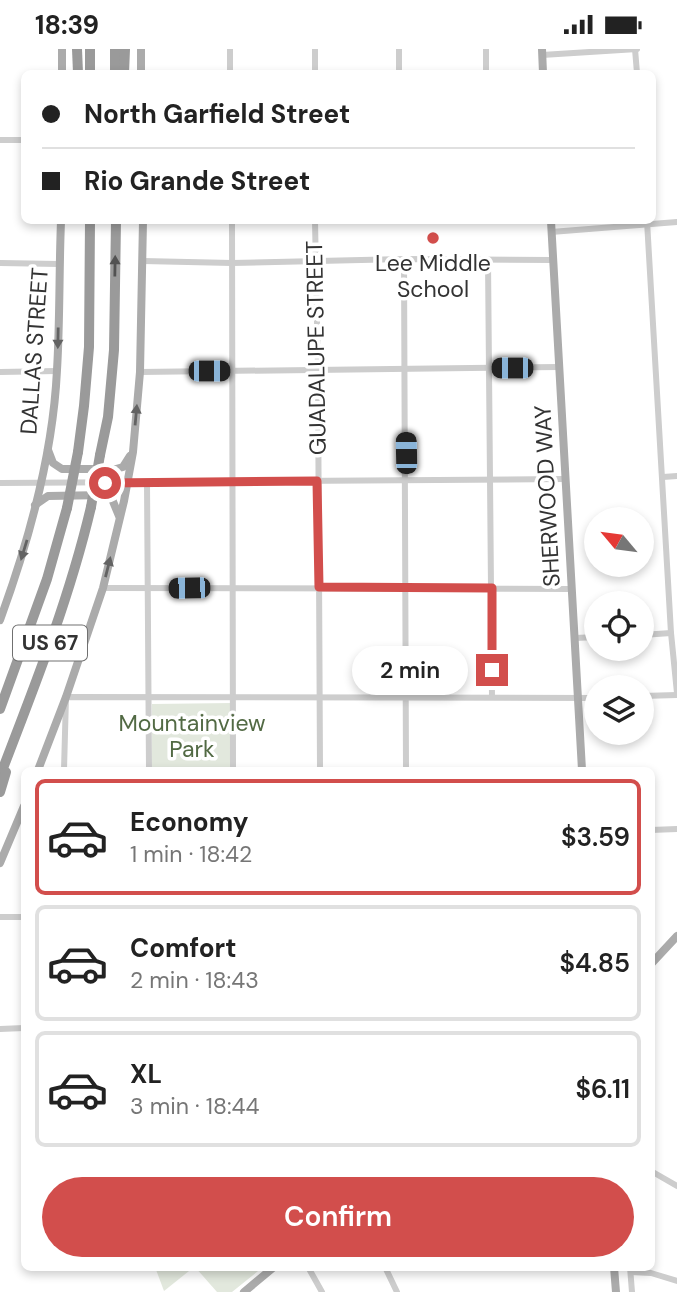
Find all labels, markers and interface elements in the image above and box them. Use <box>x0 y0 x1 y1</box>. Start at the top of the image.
text: 18:39 <box>35 8 99 42</box>
text: North Garfield Street <box>84 97 350 131</box>
text: Rio Grande Street <box>84 164 310 198</box>
marker: Lee Middle School <box>425 230 441 246</box>
street label: GUADALUPE STREET <box>299 240 333 455</box>
place label: Lee Middle School <box>375 248 491 304</box>
one-way arrow <box>109 255 121 277</box>
street label: DALLAS STREET <box>13 266 55 436</box>
one-way arrow <box>52 327 63 349</box>
car <box>492 358 534 379</box>
car <box>189 361 231 382</box>
one-way arrow <box>131 404 142 426</box>
street label: SHERWOOD WAY <box>527 404 567 588</box>
car <box>396 432 417 474</box>
route start <box>89 467 121 499</box>
north arrow <box>584 507 654 577</box>
map controls <box>584 507 654 745</box>
one-way arrow <box>18 540 28 561</box>
one-way arrow <box>103 555 114 577</box>
car <box>168 577 211 599</box>
button: locate <box>584 591 654 661</box>
road number: US 67 <box>13 625 87 661</box>
callout: 2 min <box>352 645 468 695</box>
route end <box>476 654 508 686</box>
text: 2 min <box>380 655 440 685</box>
button: layers <box>584 675 654 745</box>
park label: Mountainview Park <box>118 708 266 764</box>
text: Economy <box>130 805 248 839</box>
icon: car <box>46 806 109 869</box>
text: $3.59 <box>561 820 630 854</box>
text: 1 min · 18:42 <box>130 839 252 869</box>
text: Comfort <box>130 931 236 965</box>
icon: car <box>46 932 109 995</box>
text: $4.85 <box>559 946 630 980</box>
text: 2 min · 18:43 <box>130 965 259 995</box>
text: XL <box>130 1057 162 1091</box>
icon: car <box>46 1058 109 1121</box>
text: $6.11 <box>575 1072 630 1106</box>
text: 3 min · 18:44 <box>130 1091 259 1121</box>
button: Confirm <box>42 1177 634 1257</box>

